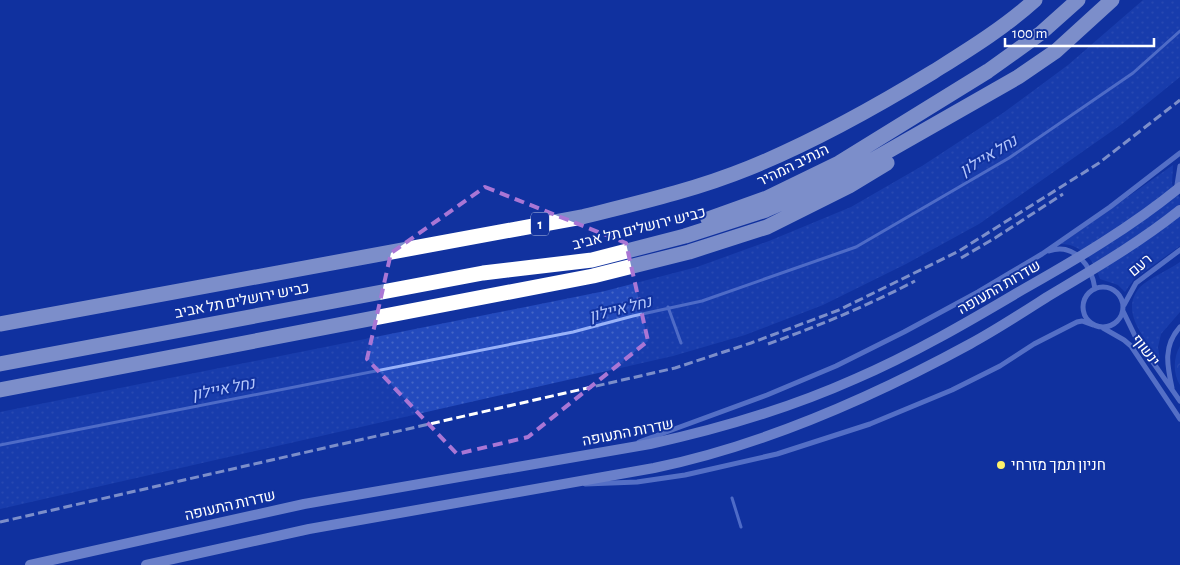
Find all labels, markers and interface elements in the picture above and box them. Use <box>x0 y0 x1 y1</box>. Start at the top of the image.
scale bar <box>1005 15 1154 47</box>
text: 100 m <box>1012 26 1047 41</box>
water label: נחל איילון <box>957 132 1021 180</box>
street label: הנתיב המהיר <box>755 142 831 189</box>
street label: כביש ירושלים תל אביב <box>571 205 707 252</box>
road number: 1 <box>531 212 549 235</box>
street label: רעם <box>1126 251 1155 279</box>
street label: שדרות התעופה <box>955 258 1043 317</box>
street label: כביש ירושלים תל אביב <box>173 280 311 321</box>
water label: נחל איילון <box>587 293 654 325</box>
street label: ינשוף <box>1129 332 1162 369</box>
water label: נחל איילון <box>190 375 257 404</box>
street label: שדרות התעופה <box>581 416 675 449</box>
place label: חניון תמך מזרחי <box>1011 458 1106 473</box>
marker: חניון תמך מזרחי <box>995 459 1007 471</box>
street label: שדרות התעופה <box>183 488 277 523</box>

